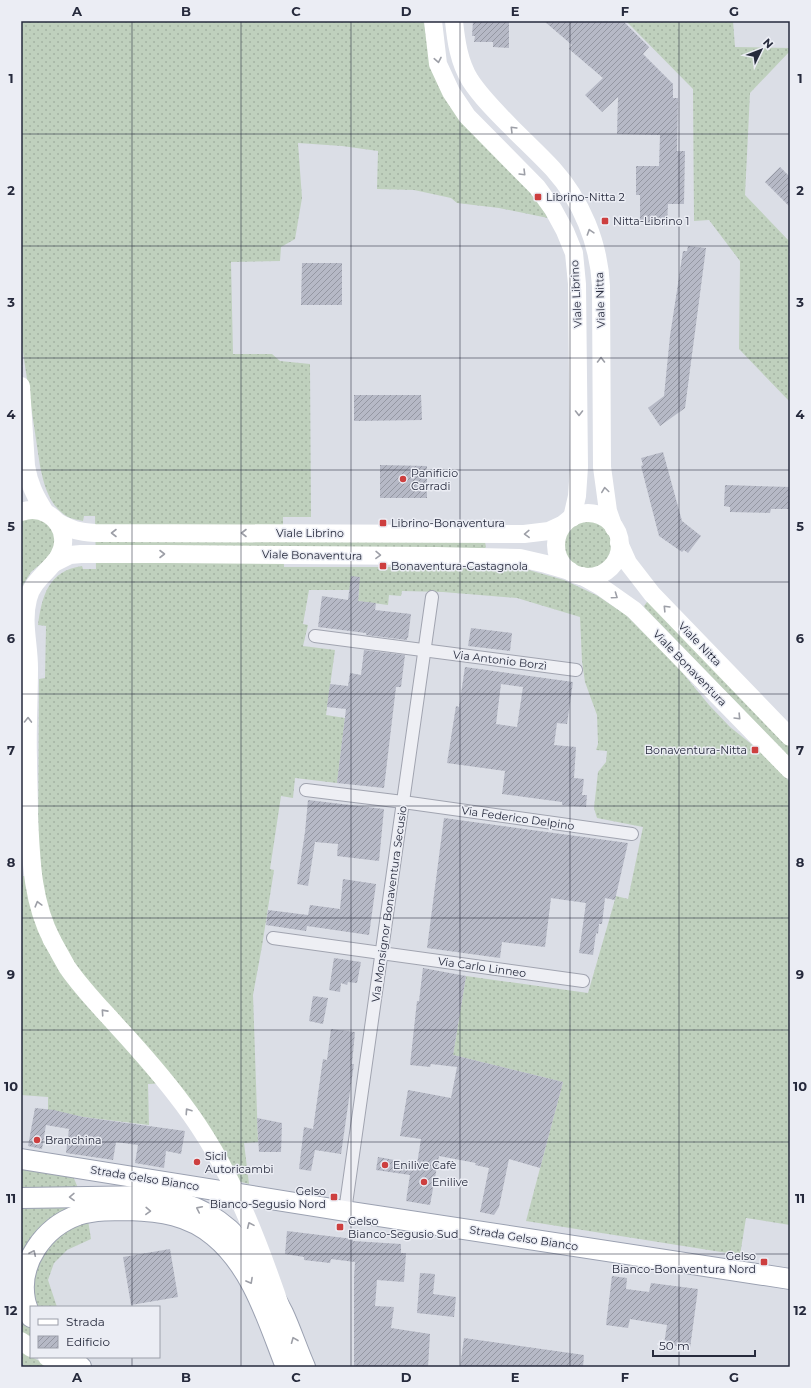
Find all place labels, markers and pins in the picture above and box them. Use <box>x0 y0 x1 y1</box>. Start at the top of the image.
place label: Librino-Nitta 2 <box>546 190 625 204</box>
marker: Librino-Nitta 2 <box>533 192 543 202</box>
place label: Nitta-Librino 1 <box>613 214 689 228</box>
marker: Nitta-Librino 1 <box>600 216 610 226</box>
place label: Panificio Carradi <box>411 466 458 493</box>
marker: Panificio Carradi <box>398 474 408 484</box>
place label: Librino-Bonaventura <box>391 516 505 530</box>
marker: Librino-Bonaventura <box>378 518 388 528</box>
place label: Bonaventura-Castagnola <box>391 559 528 573</box>
marker: Bonaventura-Castagnola <box>378 561 388 571</box>
place label: Bonaventura-Nitta <box>645 743 747 757</box>
marker: Bonaventura-Nitta <box>750 745 760 755</box>
place label: Branchina <box>45 1133 102 1147</box>
marker: Branchina <box>32 1135 42 1145</box>
place label: Sicil Autoricambi <box>205 1149 273 1176</box>
marker: Sicil Autoricambi <box>192 1157 202 1167</box>
place label: Enilive Cafè <box>393 1158 457 1172</box>
marker: Enilive Cafè <box>380 1160 390 1170</box>
place label: Enilive <box>432 1175 468 1189</box>
marker: Enilive <box>419 1177 429 1187</box>
place label: Gelso Bianco-Segusio Nord <box>210 1184 326 1211</box>
marker: Gelso Bianco-Segusio Nord <box>329 1192 339 1202</box>
place label: Gelso Bianco-Segusio Sud <box>348 1214 458 1241</box>
marker: Gelso Bianco-Segusio Sud <box>335 1222 345 1232</box>
place label: Gelso Bianco-Bonaventura Nord <box>612 1249 756 1276</box>
marker: Gelso Bianco-Bonaventura Nord <box>759 1257 769 1267</box>

